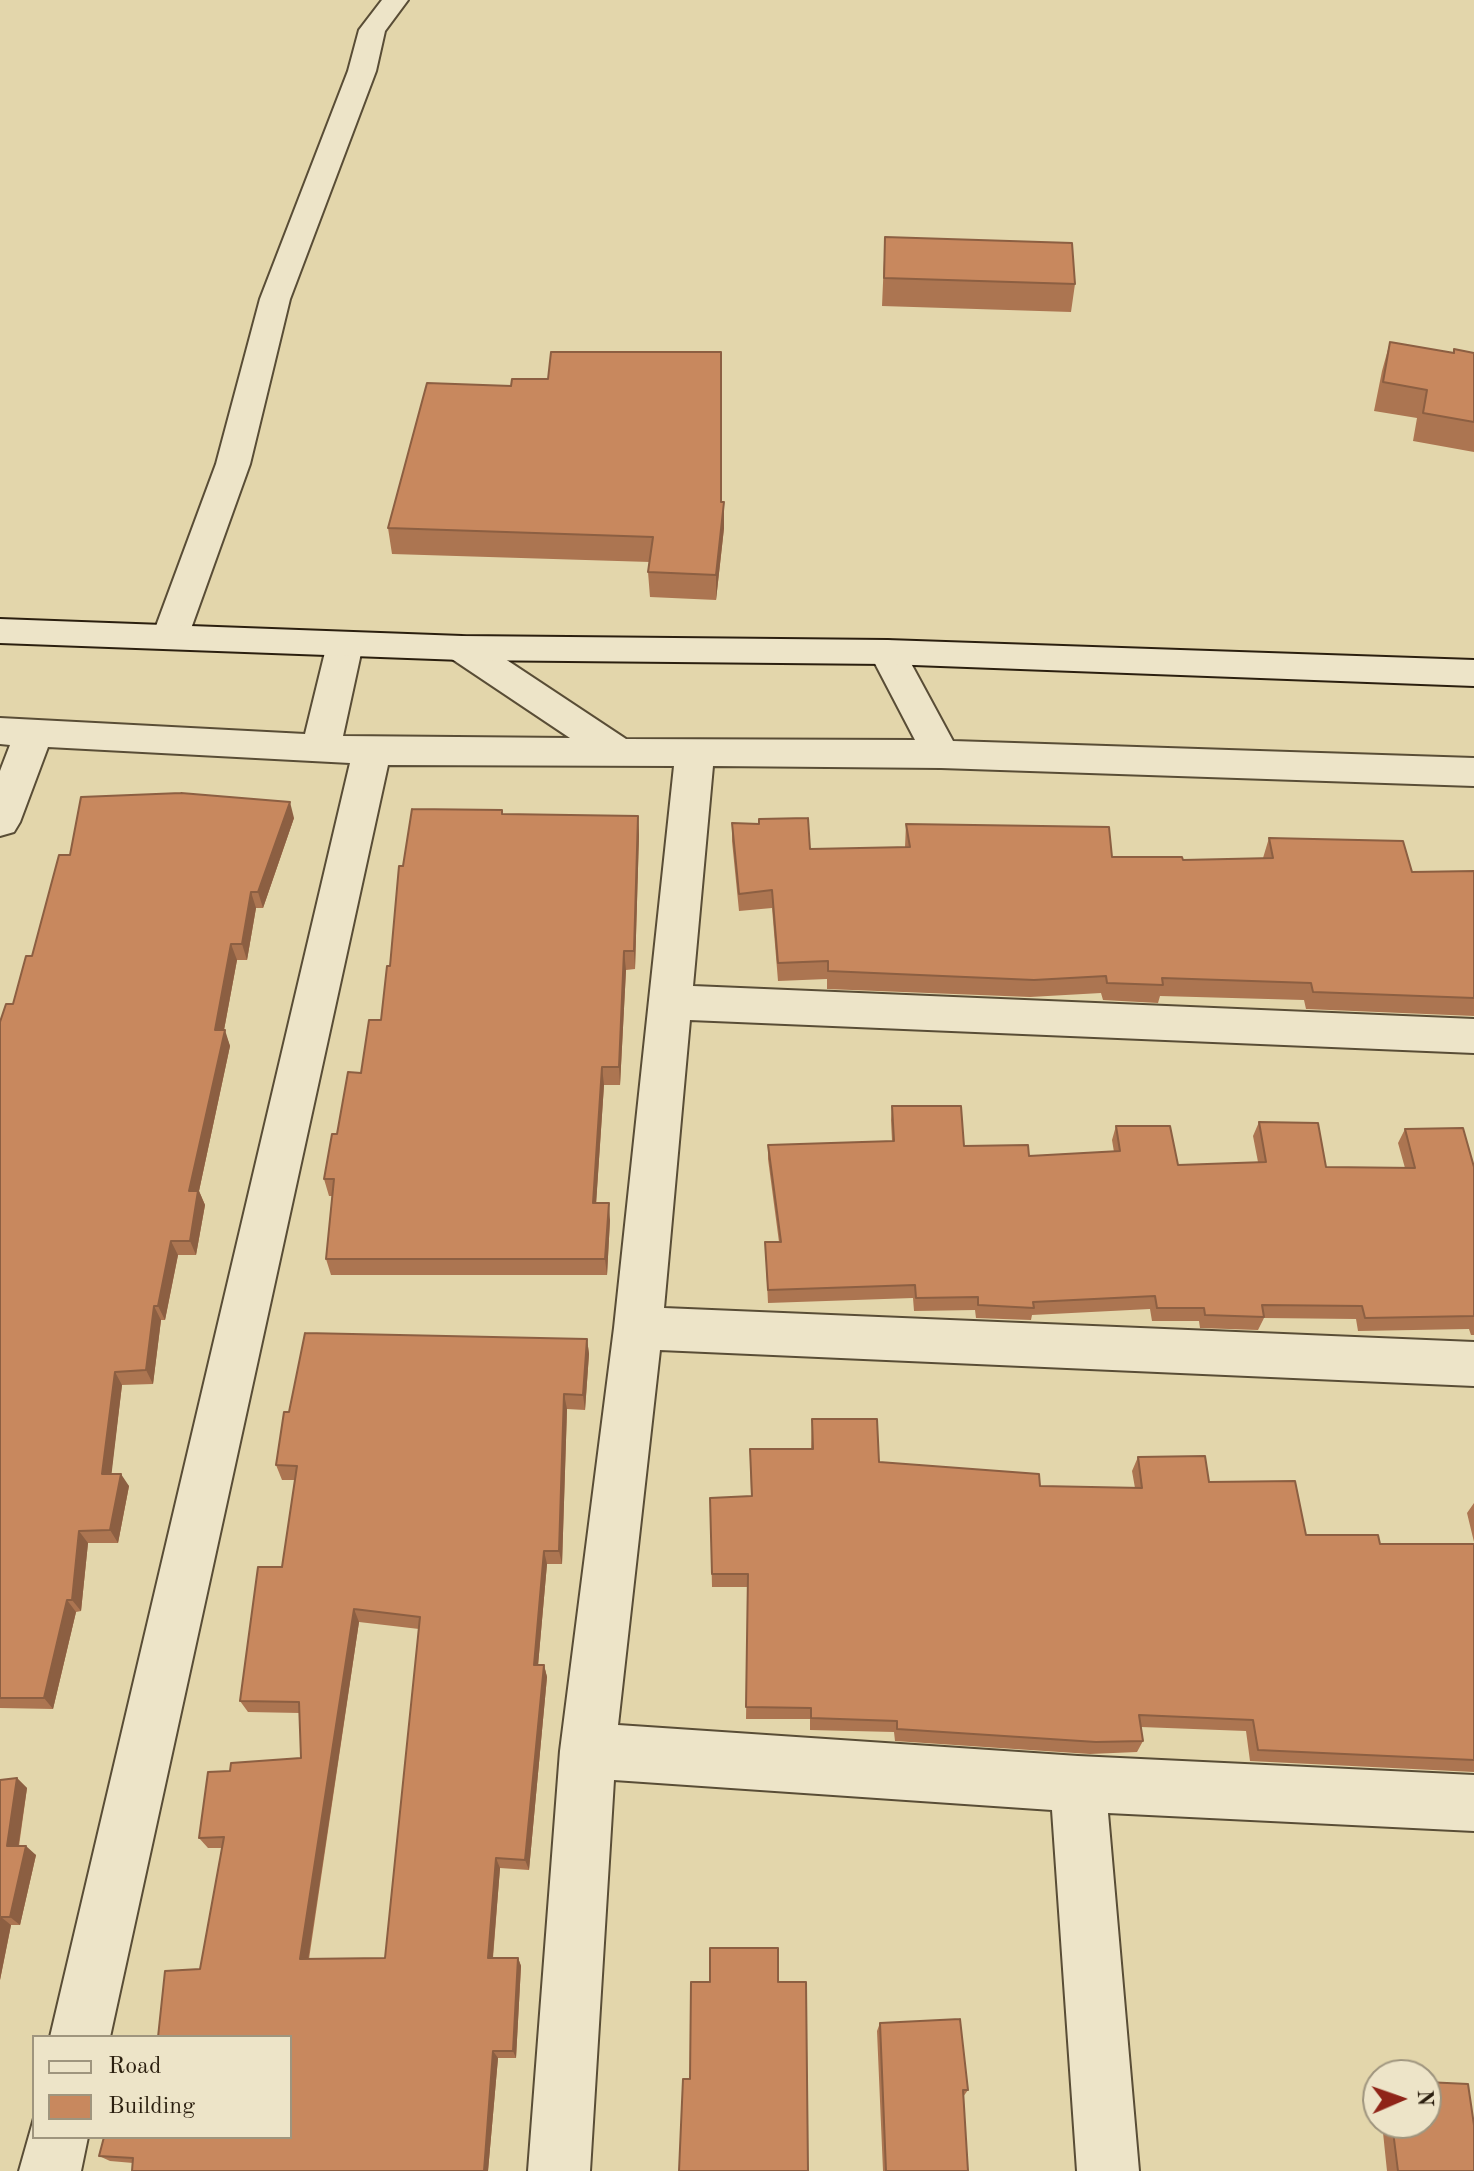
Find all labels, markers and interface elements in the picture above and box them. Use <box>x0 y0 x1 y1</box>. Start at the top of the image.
legend <box>32 2035 292 2139</box>
text: Road <box>108 2055 161 2079</box>
north arrow <box>1362 2059 1442 2139</box>
text: N <box>1413 2089 1435 2107</box>
text: Building <box>108 2095 195 2119</box>

